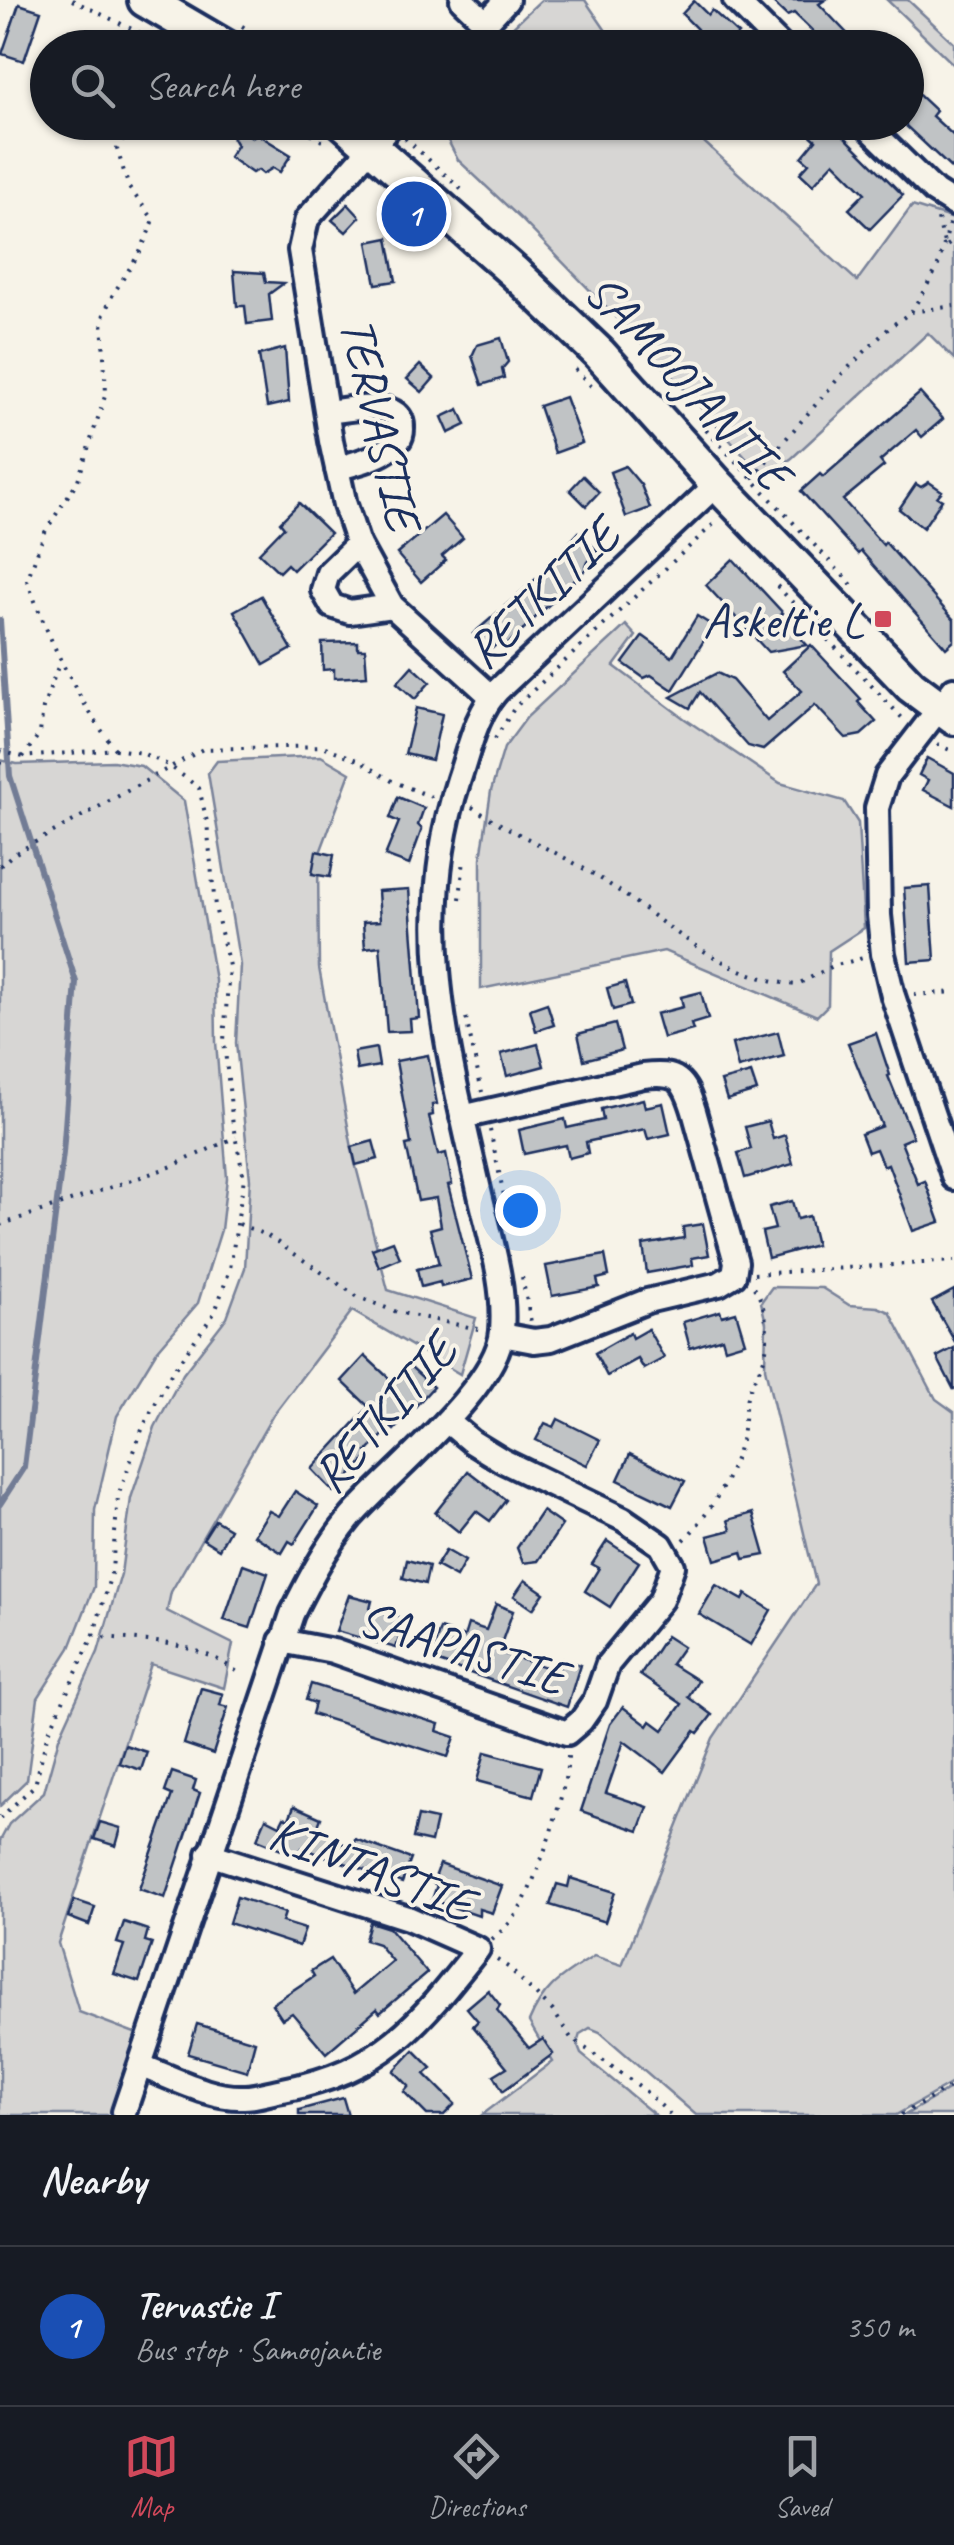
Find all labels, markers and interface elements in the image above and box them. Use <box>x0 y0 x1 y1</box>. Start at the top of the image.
search box <box>30 30 924 140</box>
icon: search <box>65 58 120 113</box>
text: Search here <box>145 62 300 109</box>
pin: 1 <box>382 176 446 252</box>
street label: SAMOOJANTIE <box>571 260 808 508</box>
street label: TERVASTIE <box>326 311 437 541</box>
street label: RETKITIE <box>452 501 636 682</box>
place label: Askeltie L <box>703 589 865 652</box>
marker: Askeltie L <box>872 608 894 630</box>
your location <box>495 1185 546 1236</box>
street label: RETKITIE <box>298 1317 474 1505</box>
street label: SAAPASTIE <box>351 1586 580 1711</box>
street label: KINTASTIE <box>261 1801 487 1938</box>
text: Nearby <box>40 2154 146 2207</box>
text: Tervastie I <box>135 2282 274 2329</box>
text: 1 <box>65 2306 80 2347</box>
text: 350 m <box>845 2306 914 2347</box>
text: Bus stop · Samoojantie <box>135 2329 380 2370</box>
tab: Map <box>124 2429 179 2524</box>
tab: Directions <box>428 2429 526 2524</box>
tab: Saved <box>775 2429 830 2524</box>

